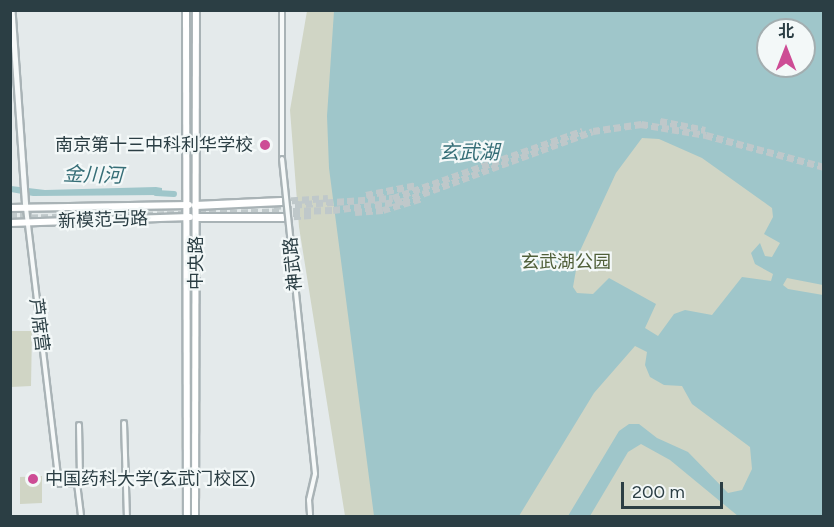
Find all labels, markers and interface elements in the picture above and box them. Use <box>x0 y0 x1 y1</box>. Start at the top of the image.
north arrow <box>756 18 816 78</box>
text: 北 <box>778 22 794 41</box>
place label: 南京第十三中科利华学校 <box>55 134 253 156</box>
marker: 南京第十三中科利华学校 <box>258 138 272 152</box>
water label: 玄武湖 <box>439 140 499 164</box>
water label: 金川河 <box>63 162 123 188</box>
street label: 新模范马路 <box>58 208 148 232</box>
street label: 中央路 <box>185 236 207 290</box>
street label: 神武路 <box>280 236 306 292</box>
park label: 玄武湖公园 <box>521 251 611 273</box>
street label: 芦席营 <box>25 297 53 353</box>
place label: 中国药科大学(玄武门校区) <box>45 468 256 490</box>
scale bar <box>624 470 726 508</box>
marker: 中国药科大学(玄武门校区) <box>26 472 40 486</box>
text: 200 m <box>632 481 685 503</box>

